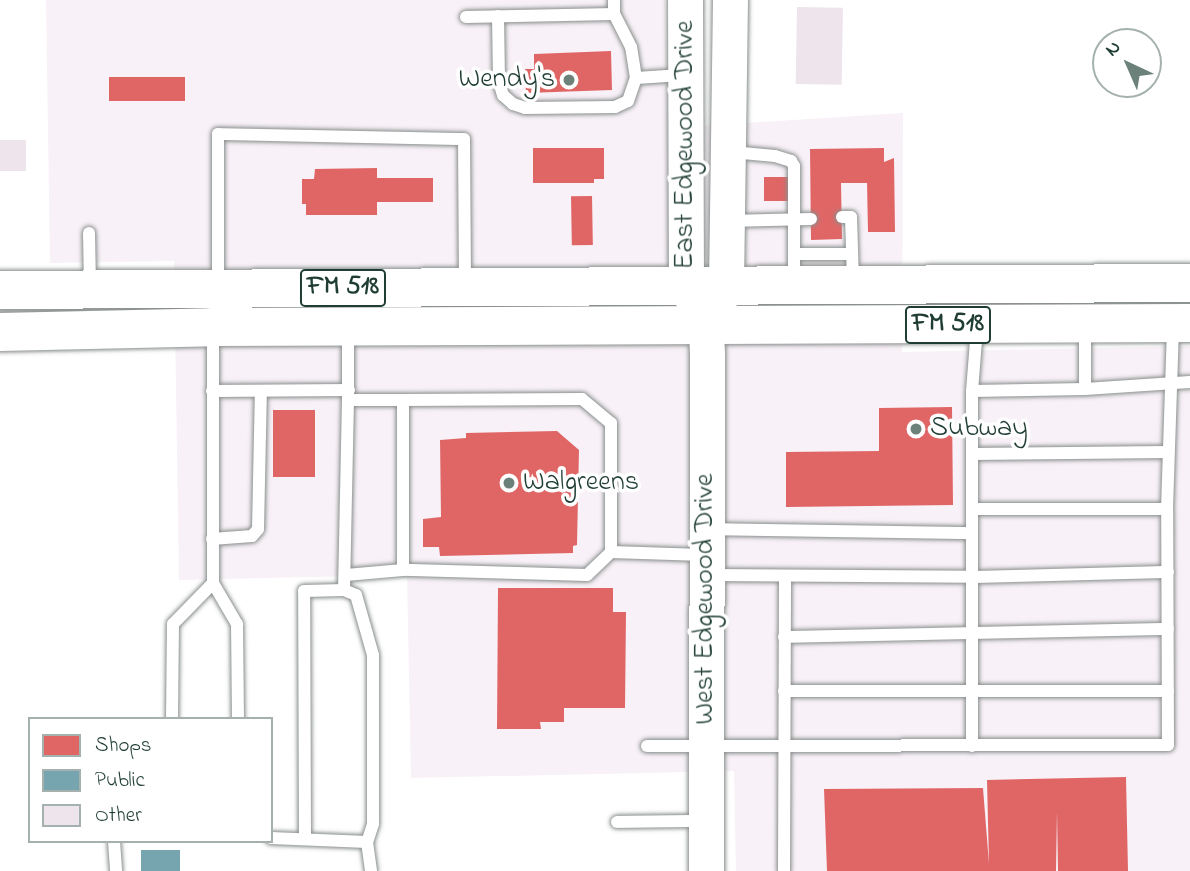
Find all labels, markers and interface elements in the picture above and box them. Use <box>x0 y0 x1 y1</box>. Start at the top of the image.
street label: East Edgewood Drive <box>669 20 703 270</box>
north arrow <box>1092 28 1162 98</box>
text: N <box>1099 35 1127 63</box>
place label: Wendy's <box>458 63 555 97</box>
marker: Wendy's <box>561 72 577 88</box>
road number: FM 518 <box>299 266 387 310</box>
road number: FM 518 <box>904 302 992 348</box>
place label: Subway <box>930 412 1028 446</box>
marker: Subway <box>908 421 924 437</box>
place label: Walgreens <box>523 466 639 500</box>
street label: West Edgewood Drive <box>689 473 723 725</box>
marker: Walgreens <box>501 475 517 491</box>
legend <box>28 717 273 843</box>
text: Shops <box>95 731 152 761</box>
text: Public <box>95 766 145 796</box>
text: Other <box>95 801 142 831</box>

